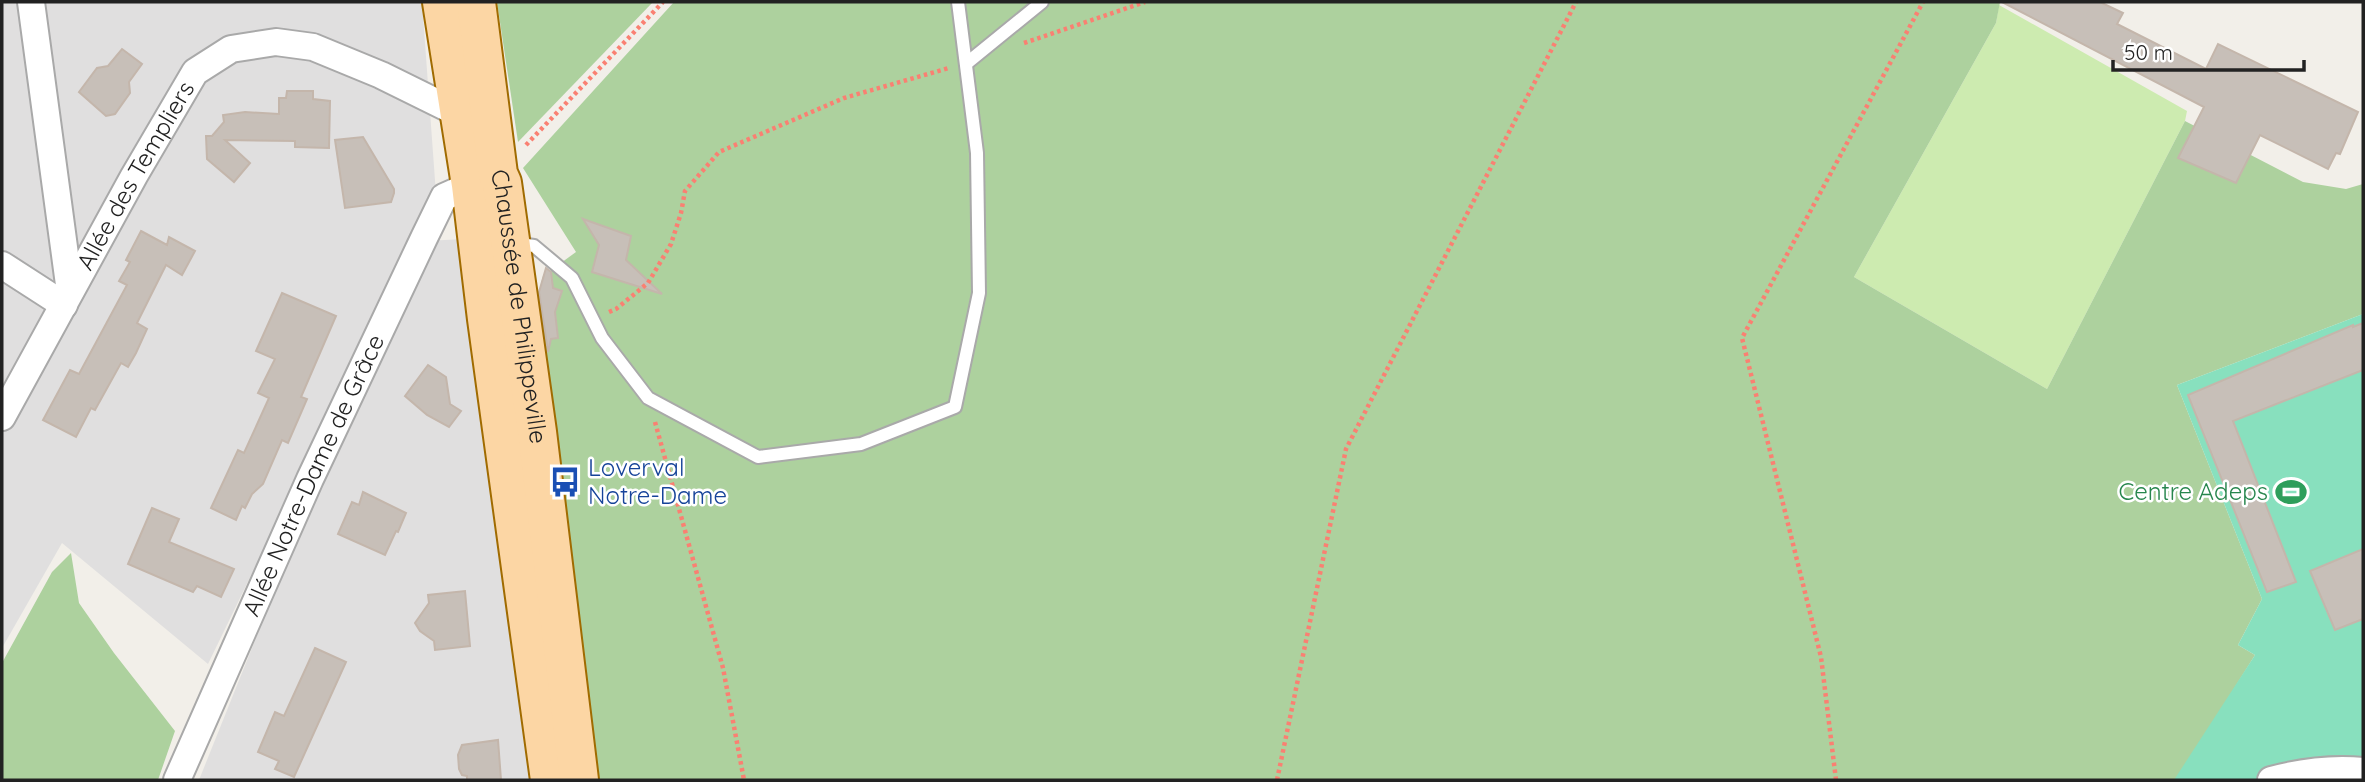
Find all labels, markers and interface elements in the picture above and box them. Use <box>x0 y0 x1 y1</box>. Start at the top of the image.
scale bar <box>2113 28 2304 72</box>
text: 50 m <box>2124 39 2173 65</box>
street label: Allée des Templiers <box>70 75 200 275</box>
street label: Chaussée de Philippeville <box>484 164 554 445</box>
street label: Allée Notre-Dame de Grâce <box>235 329 390 620</box>
place label: Loverval Notre-Dame <box>588 452 727 510</box>
bus stop icon: Loverval Notre-Dame <box>548 465 582 499</box>
sports icon: Centre Adeps <box>2274 475 2308 509</box>
place label: Centre Adeps <box>2119 476 2268 506</box>

